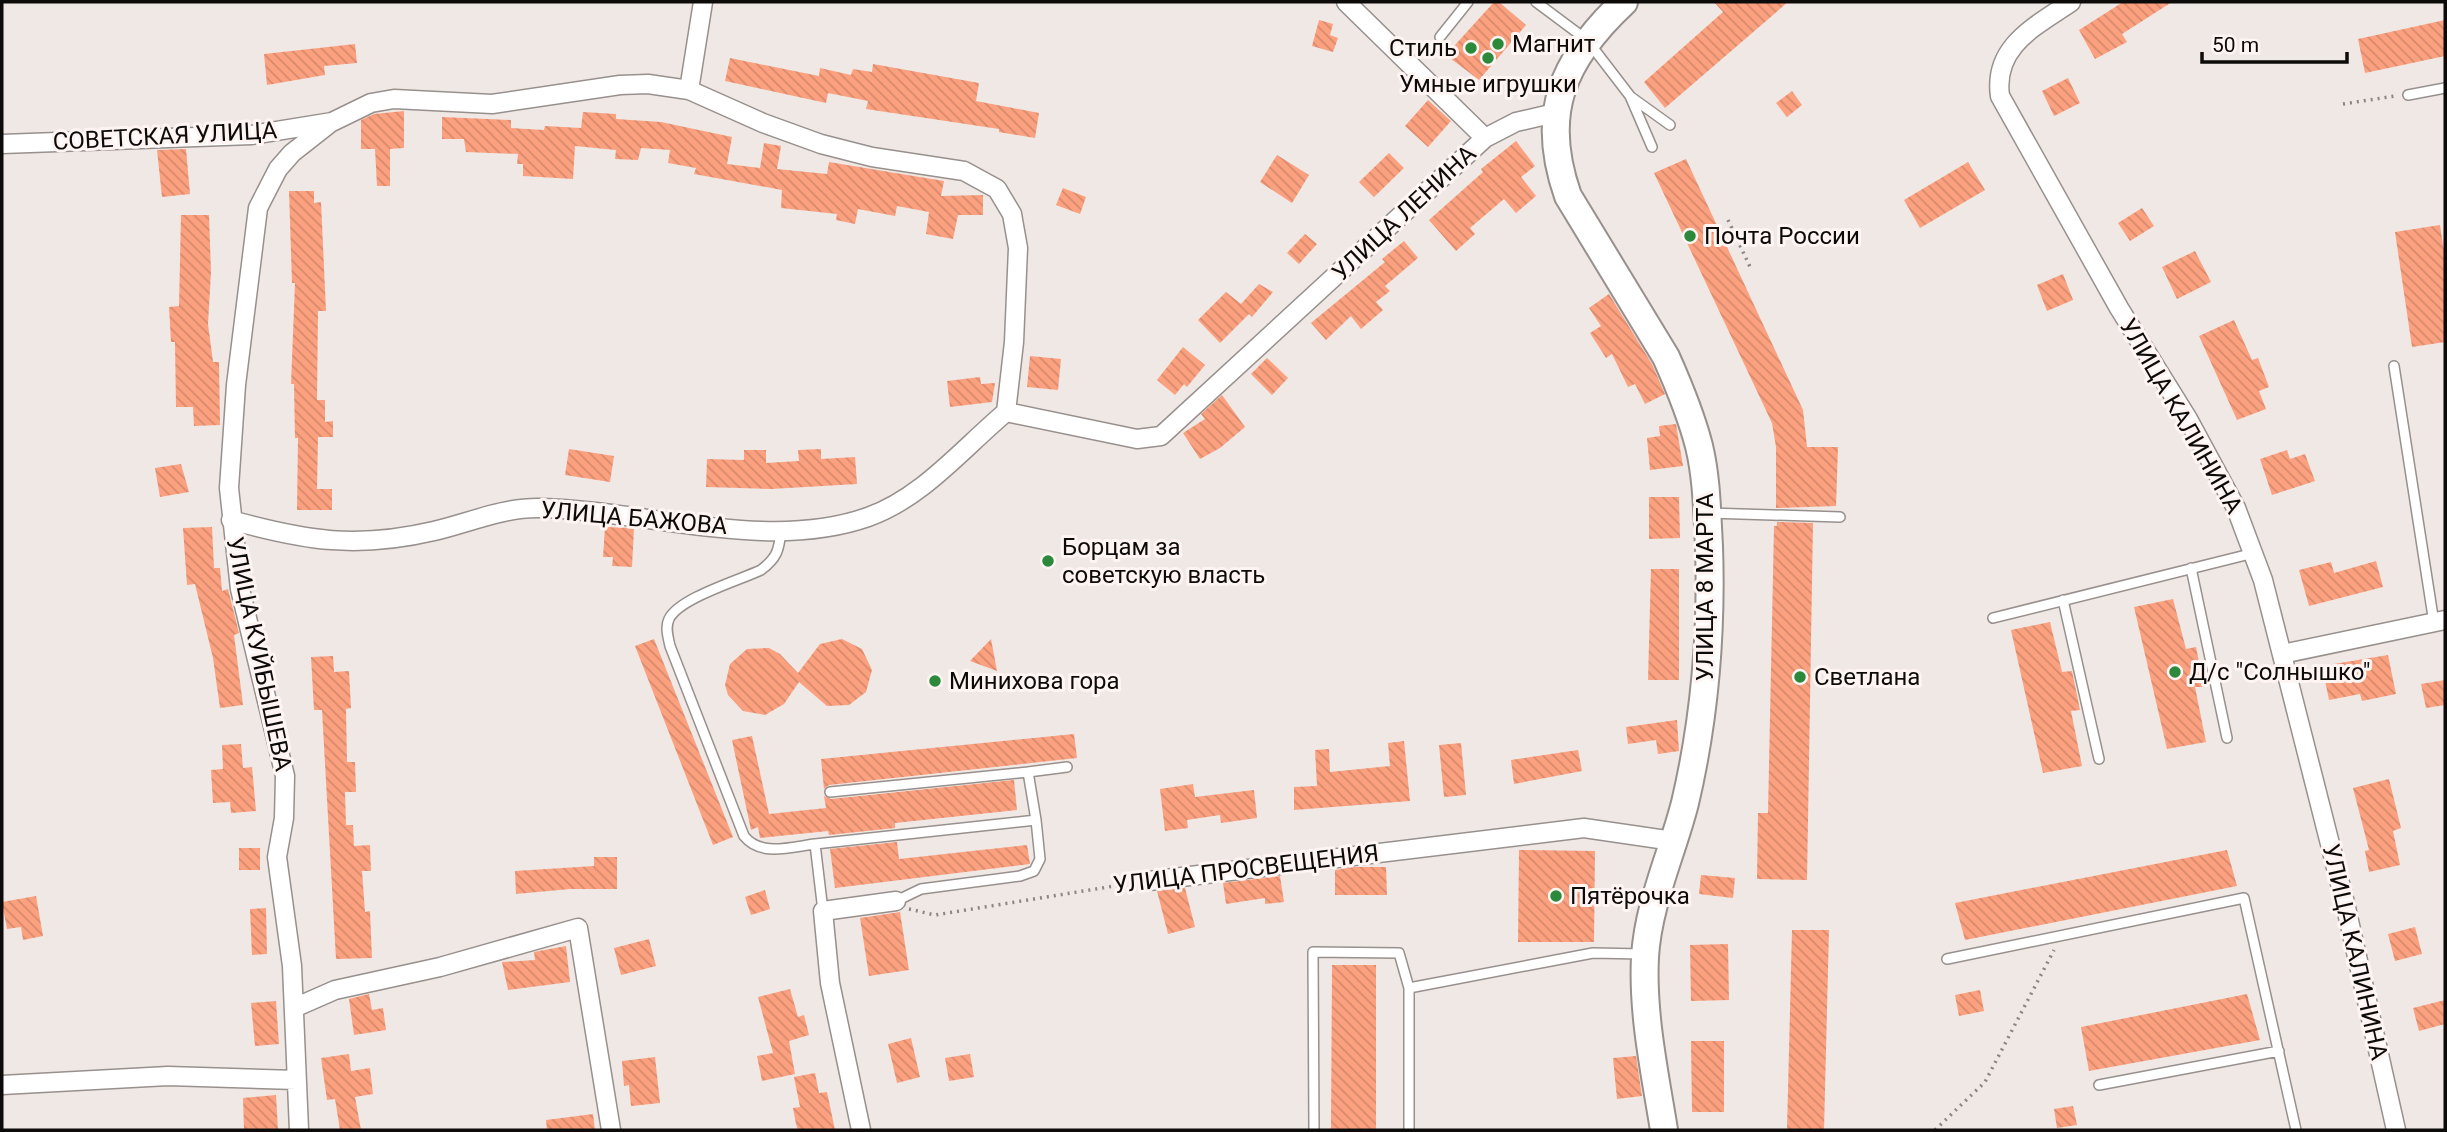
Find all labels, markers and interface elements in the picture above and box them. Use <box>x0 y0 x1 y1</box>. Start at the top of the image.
scale bar <box>2202 21 2347 65</box>
place label: Магнит <box>1512 30 1596 58</box>
text: 50 m <box>2212 33 2259 57</box>
place label: Стиль <box>1389 34 1457 62</box>
marker: Магнит <box>1490 36 1506 52</box>
marker: Стиль <box>1463 40 1479 56</box>
marker: Умные игрушки <box>1480 50 1496 66</box>
place label: Умные игрушки <box>1399 70 1577 98</box>
street label: СОВЕТСКАЯ УЛИЦА <box>52 116 278 156</box>
street label: УЛИЦА ЛЕНИНА <box>1327 139 1482 287</box>
place label: Почта России <box>1704 222 1860 250</box>
marker: Почта России <box>1682 228 1698 244</box>
street label: УЛИЦА КАЛИНИНА <box>2114 313 2248 519</box>
street label: УЛИЦА 8 МАРТА <box>1691 492 1719 681</box>
street label: УЛИЦА БАЖОВА <box>539 496 729 540</box>
place label: Борцам за советскую власть <box>1062 533 1265 589</box>
street label: УЛИЦА КУЙБЫШЕВА <box>221 535 298 774</box>
marker: Борцам за советскую власть <box>1040 553 1056 569</box>
place label: Д/с "Солнышко" <box>2189 658 2371 686</box>
place label: Светлана <box>1814 663 1920 691</box>
marker: Д/с "Солнышко" <box>2167 664 2183 680</box>
place label: Минихова гора <box>949 667 1120 695</box>
marker: Светлана <box>1792 669 1808 685</box>
marker: Минихова гора <box>927 673 943 689</box>
street label: УЛИЦА ПРОСВЕЩЕНИЯ <box>1112 839 1380 899</box>
street label: УЛИЦА КАЛИНИНА <box>2317 841 2394 1063</box>
place label: Пятёрочка <box>1570 882 1690 910</box>
marker: Пятёрочка <box>1548 888 1564 904</box>

